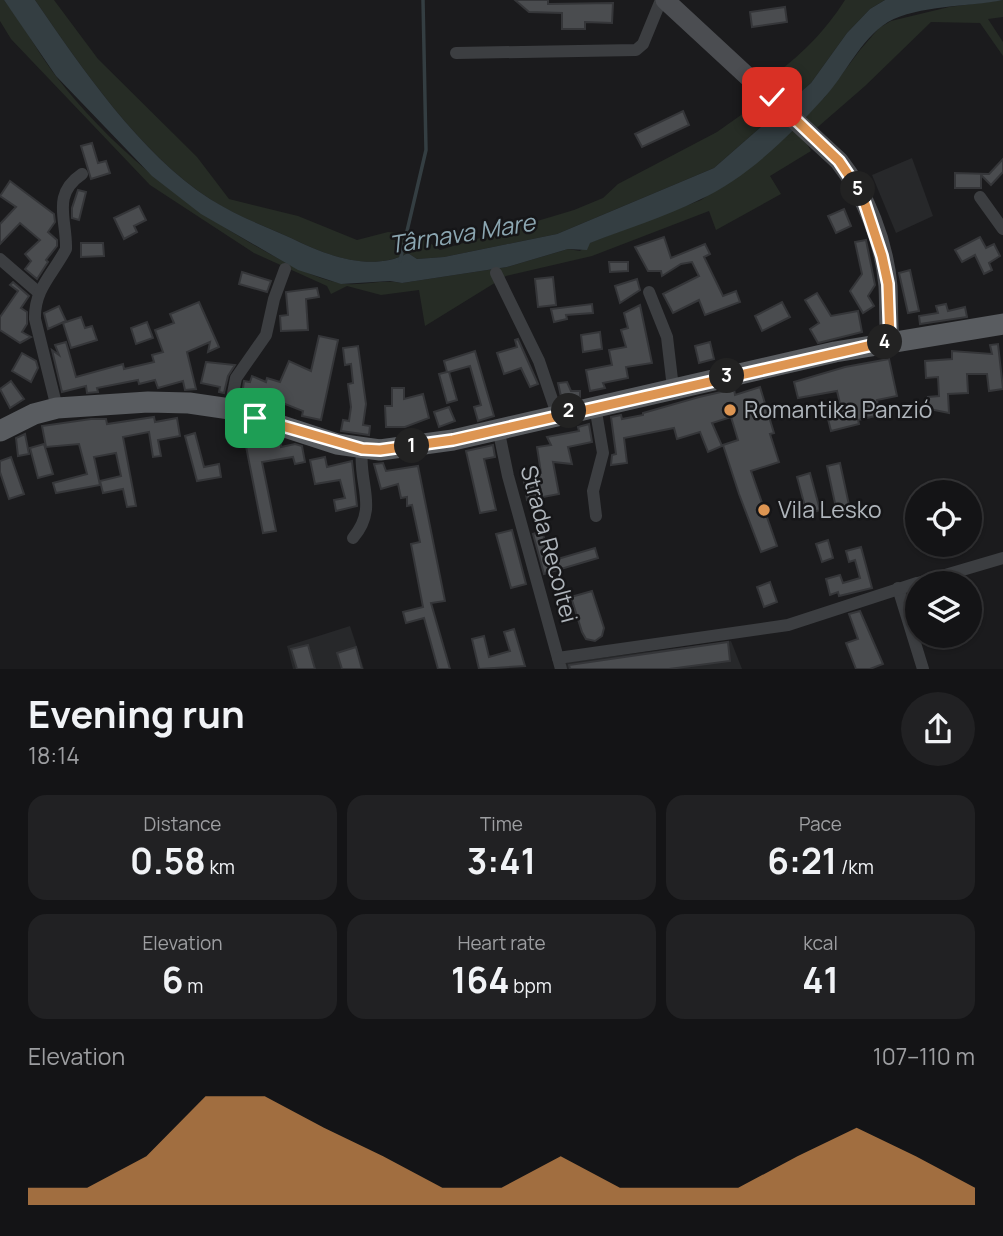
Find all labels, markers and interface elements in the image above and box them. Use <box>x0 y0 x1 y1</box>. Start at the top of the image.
pin <box>742 67 802 127</box>
icon: check <box>753 78 791 116</box>
pin: 5 <box>840 172 876 206</box>
text: 5 <box>852 175 863 201</box>
water label: Târnava Mare <box>386 204 539 260</box>
pin: 4 <box>868 324 903 360</box>
text: 4 <box>879 328 890 354</box>
pin: 3 <box>710 358 744 394</box>
text: 3 <box>721 362 732 388</box>
pin <box>225 388 285 448</box>
place label: Romantika Panzió <box>744 393 932 425</box>
pin: 2 <box>552 394 586 428</box>
text: 2 <box>563 397 574 423</box>
icon: arrive <box>236 399 274 437</box>
marker: Romantika Panzió <box>722 402 738 418</box>
pin: 1 <box>394 428 430 464</box>
text: 1 <box>407 432 416 458</box>
street label: Strada Recoltei <box>514 461 586 626</box>
map controls <box>905 480 982 648</box>
button: locate <box>905 480 982 557</box>
place label: Vila Lesko <box>778 493 882 525</box>
marker: Vila Lesko <box>756 502 772 518</box>
button: layers <box>905 571 982 648</box>
text: Evening run <box>28 687 245 739</box>
button: share <box>901 692 975 766</box>
text: 18:14 <box>28 739 80 771</box>
text: Distance <box>144 811 221 837</box>
text: Time <box>480 811 523 837</box>
text: Pace <box>799 811 842 837</box>
text: 0.58 <box>130 837 206 885</box>
text: 3:41 <box>467 837 536 885</box>
text: 6:21 <box>767 837 837 885</box>
text: km <box>206 854 235 880</box>
text: /km <box>837 854 874 880</box>
text: Elevation <box>142 930 223 956</box>
text: Heart rate <box>457 930 546 956</box>
text: kcal <box>803 930 838 956</box>
text: 6 <box>162 956 183 1004</box>
text: 164 <box>451 956 509 1004</box>
text: 41 <box>802 956 839 1004</box>
text: m <box>183 973 203 999</box>
text: bpm <box>509 973 552 999</box>
text: Elevation <box>28 1040 125 1072</box>
text: 107–110 m <box>873 1040 975 1072</box>

